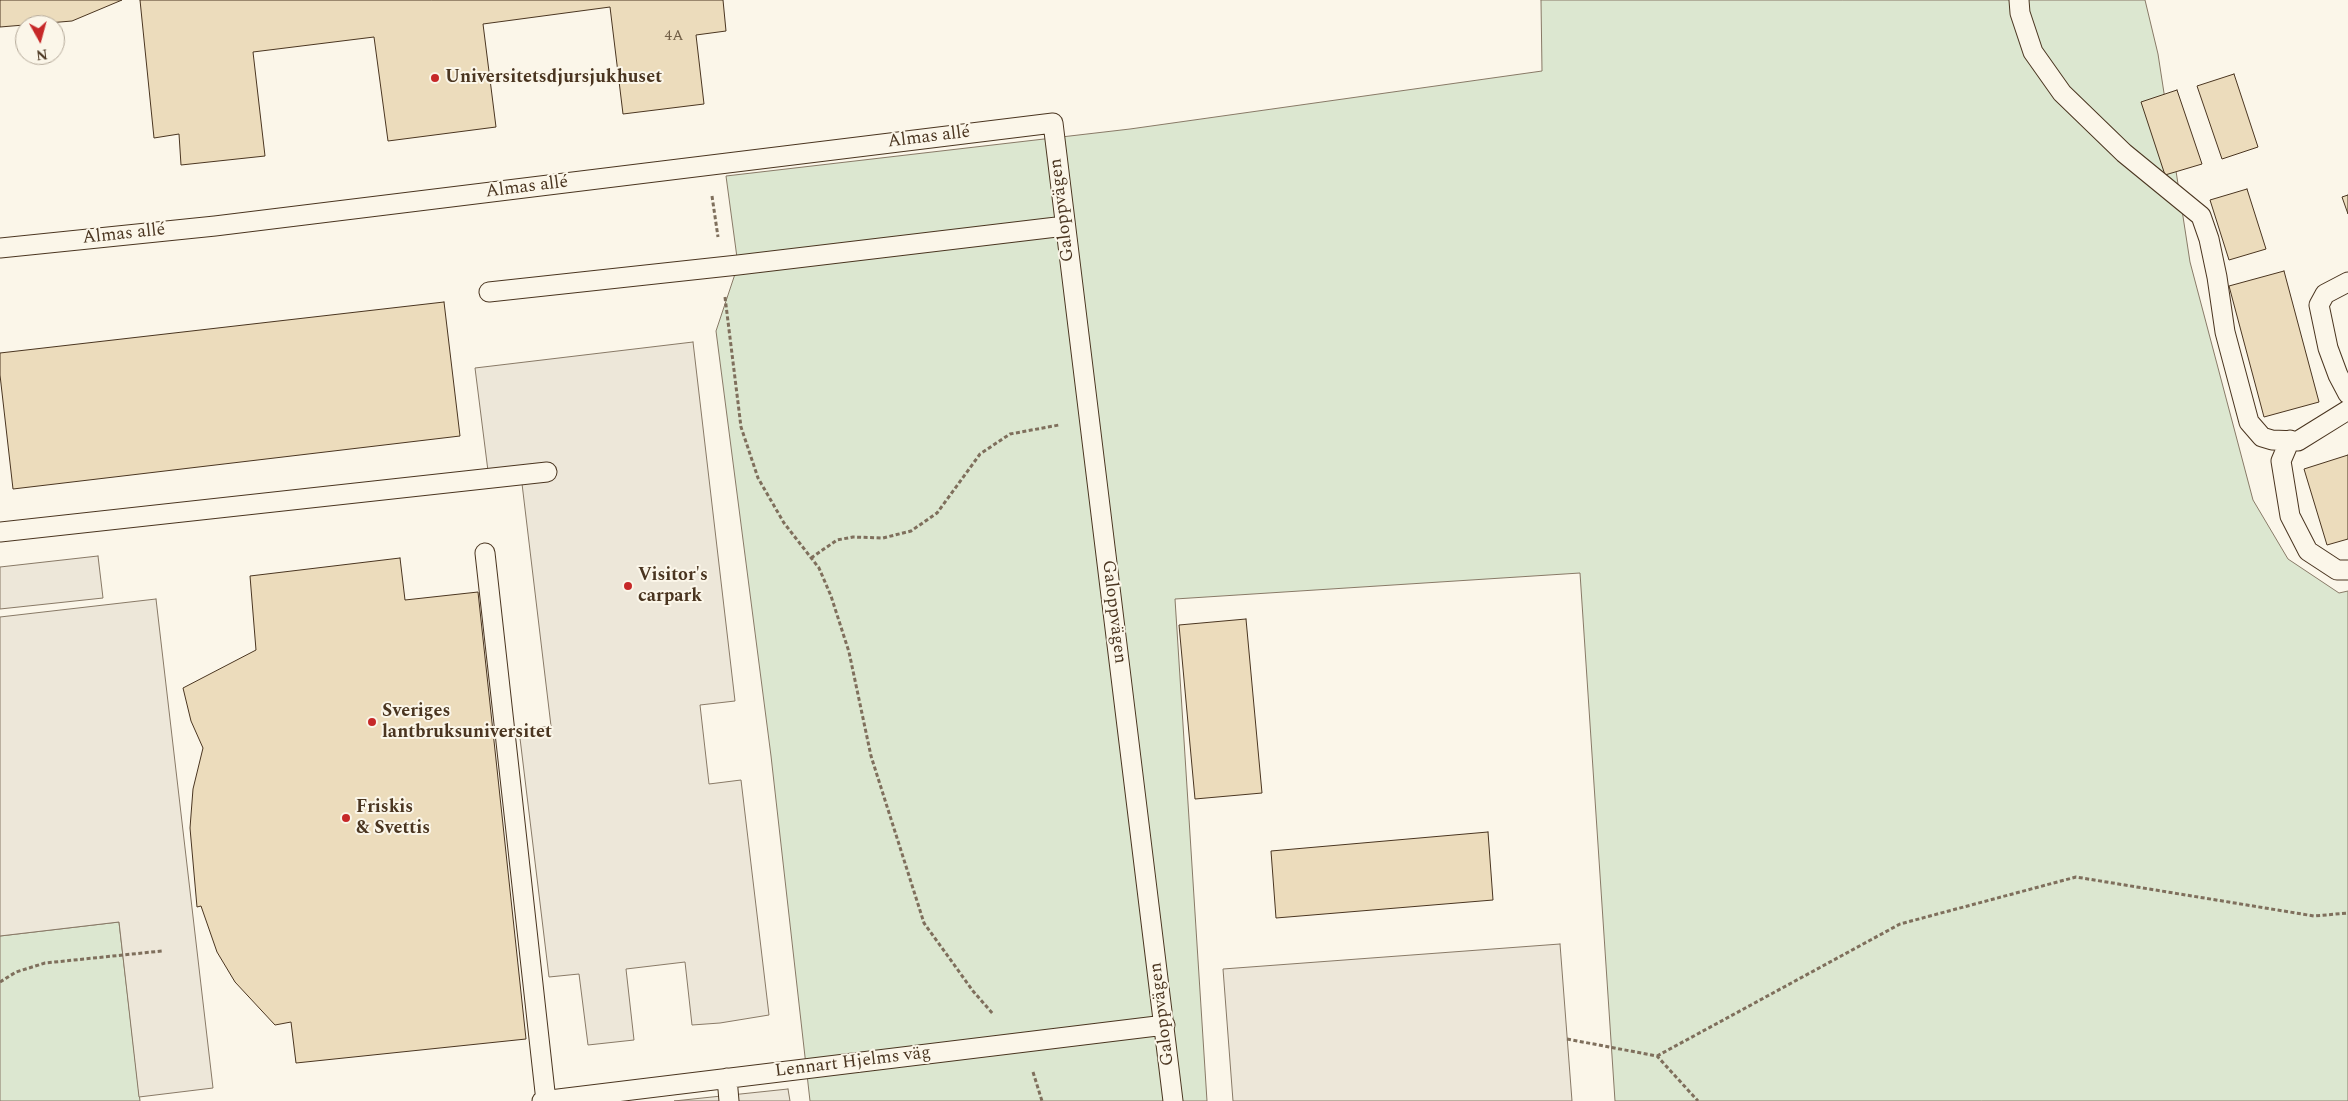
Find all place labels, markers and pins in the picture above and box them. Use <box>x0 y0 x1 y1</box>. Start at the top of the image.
place label: Universitetsdjursjukhuset <box>445 67 662 89</box>
marker: Universitetsdjursjukhuset <box>429 72 441 84</box>
place label: Visitor's carpark <box>638 565 708 608</box>
marker: Visitor's carpark <box>622 580 634 592</box>
place label: Sveriges lantbruksuniversitet <box>382 701 552 744</box>
marker: Sveriges lantbruksuniversitet <box>366 716 378 728</box>
place label: Friskis & Svettis <box>356 797 430 840</box>
marker: Friskis & Svettis <box>340 812 352 824</box>

